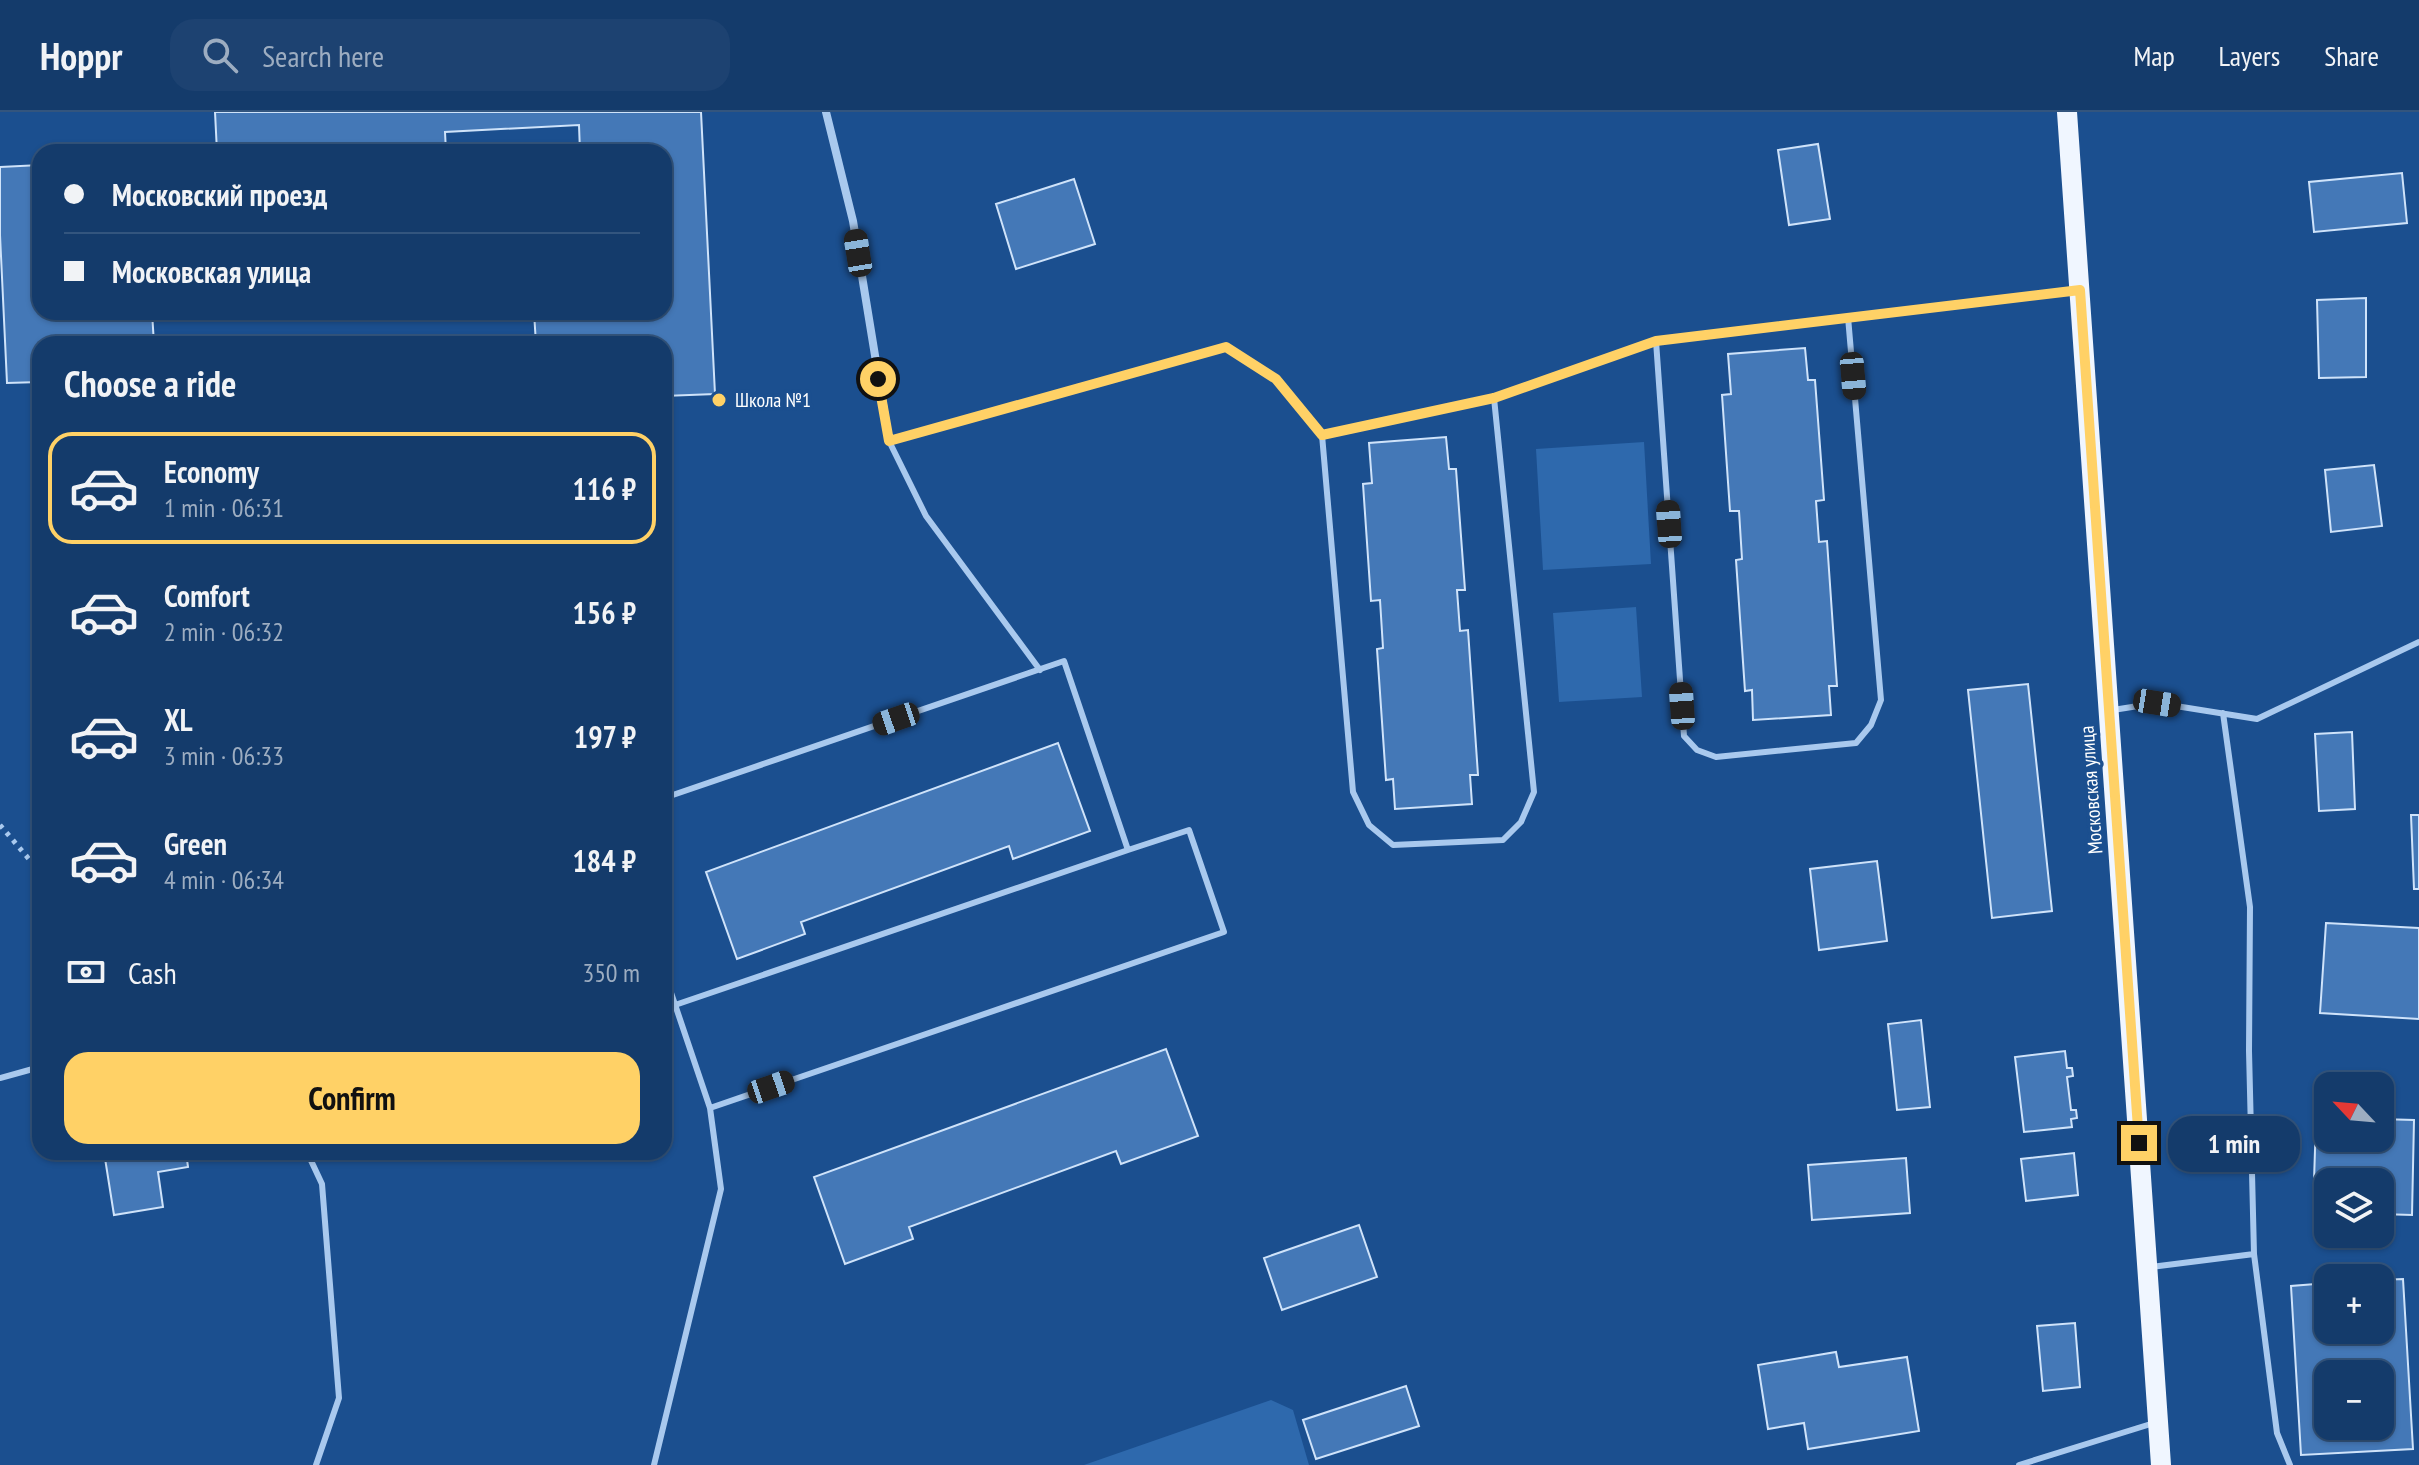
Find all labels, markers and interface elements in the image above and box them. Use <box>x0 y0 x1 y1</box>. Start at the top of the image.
search box <box>170 19 730 91</box>
text: Hoppr <box>40 31 122 80</box>
icon: search <box>198 33 242 77</box>
text: Search here <box>262 36 384 75</box>
text: Map <box>2133 37 2175 74</box>
text: Layers <box>2219 37 2280 74</box>
text: Share <box>2324 37 2379 74</box>
text: Московский проезд <box>112 175 327 214</box>
car <box>842 227 874 279</box>
text: Московская улица <box>112 252 311 291</box>
car <box>1839 351 1867 401</box>
text: Choose a ride <box>64 360 236 407</box>
route start <box>860 361 896 397</box>
place label: Школа №1 <box>735 387 811 413</box>
marker: Школа №1 <box>710 391 728 409</box>
icon: car <box>68 452 140 524</box>
text: Economy <box>164 452 259 491</box>
text: 116 ₽ <box>572 469 636 508</box>
text: 1 min · 06:31 <box>164 491 284 524</box>
car <box>1655 499 1683 549</box>
icon: car <box>68 576 140 648</box>
text: Comfort <box>164 576 250 615</box>
text: 156 ₽ <box>572 593 636 632</box>
text: 2 min · 06:32 <box>164 615 284 648</box>
car <box>1668 681 1696 731</box>
car <box>2131 687 2183 719</box>
icon: car <box>68 700 140 772</box>
text: XL <box>164 700 193 739</box>
car <box>869 700 923 738</box>
text: 197 ₽ <box>574 717 636 756</box>
street label: Московская улица <box>2074 725 2108 855</box>
text: 3 min · 06:33 <box>164 739 284 772</box>
icon: car <box>68 824 140 896</box>
text: Green <box>164 824 227 863</box>
text: 184 ₽ <box>572 841 636 880</box>
text: 4 min · 06:34 <box>164 863 284 896</box>
icon: cash <box>64 950 108 994</box>
text: Cash <box>128 953 177 992</box>
text: 350 m <box>582 956 640 989</box>
button: Confirm <box>64 1052 640 1144</box>
car <box>744 1068 798 1106</box>
north arrow <box>2314 1072 2394 1152</box>
map controls <box>2314 1072 2394 1440</box>
callout: 1 min <box>2167 1115 2299 1171</box>
route end <box>2121 1125 2157 1161</box>
text: 1 min <box>2208 1127 2260 1160</box>
button: layers <box>2314 1168 2394 1248</box>
button: + <box>2314 1264 2394 1344</box>
button: − <box>2314 1360 2394 1440</box>

